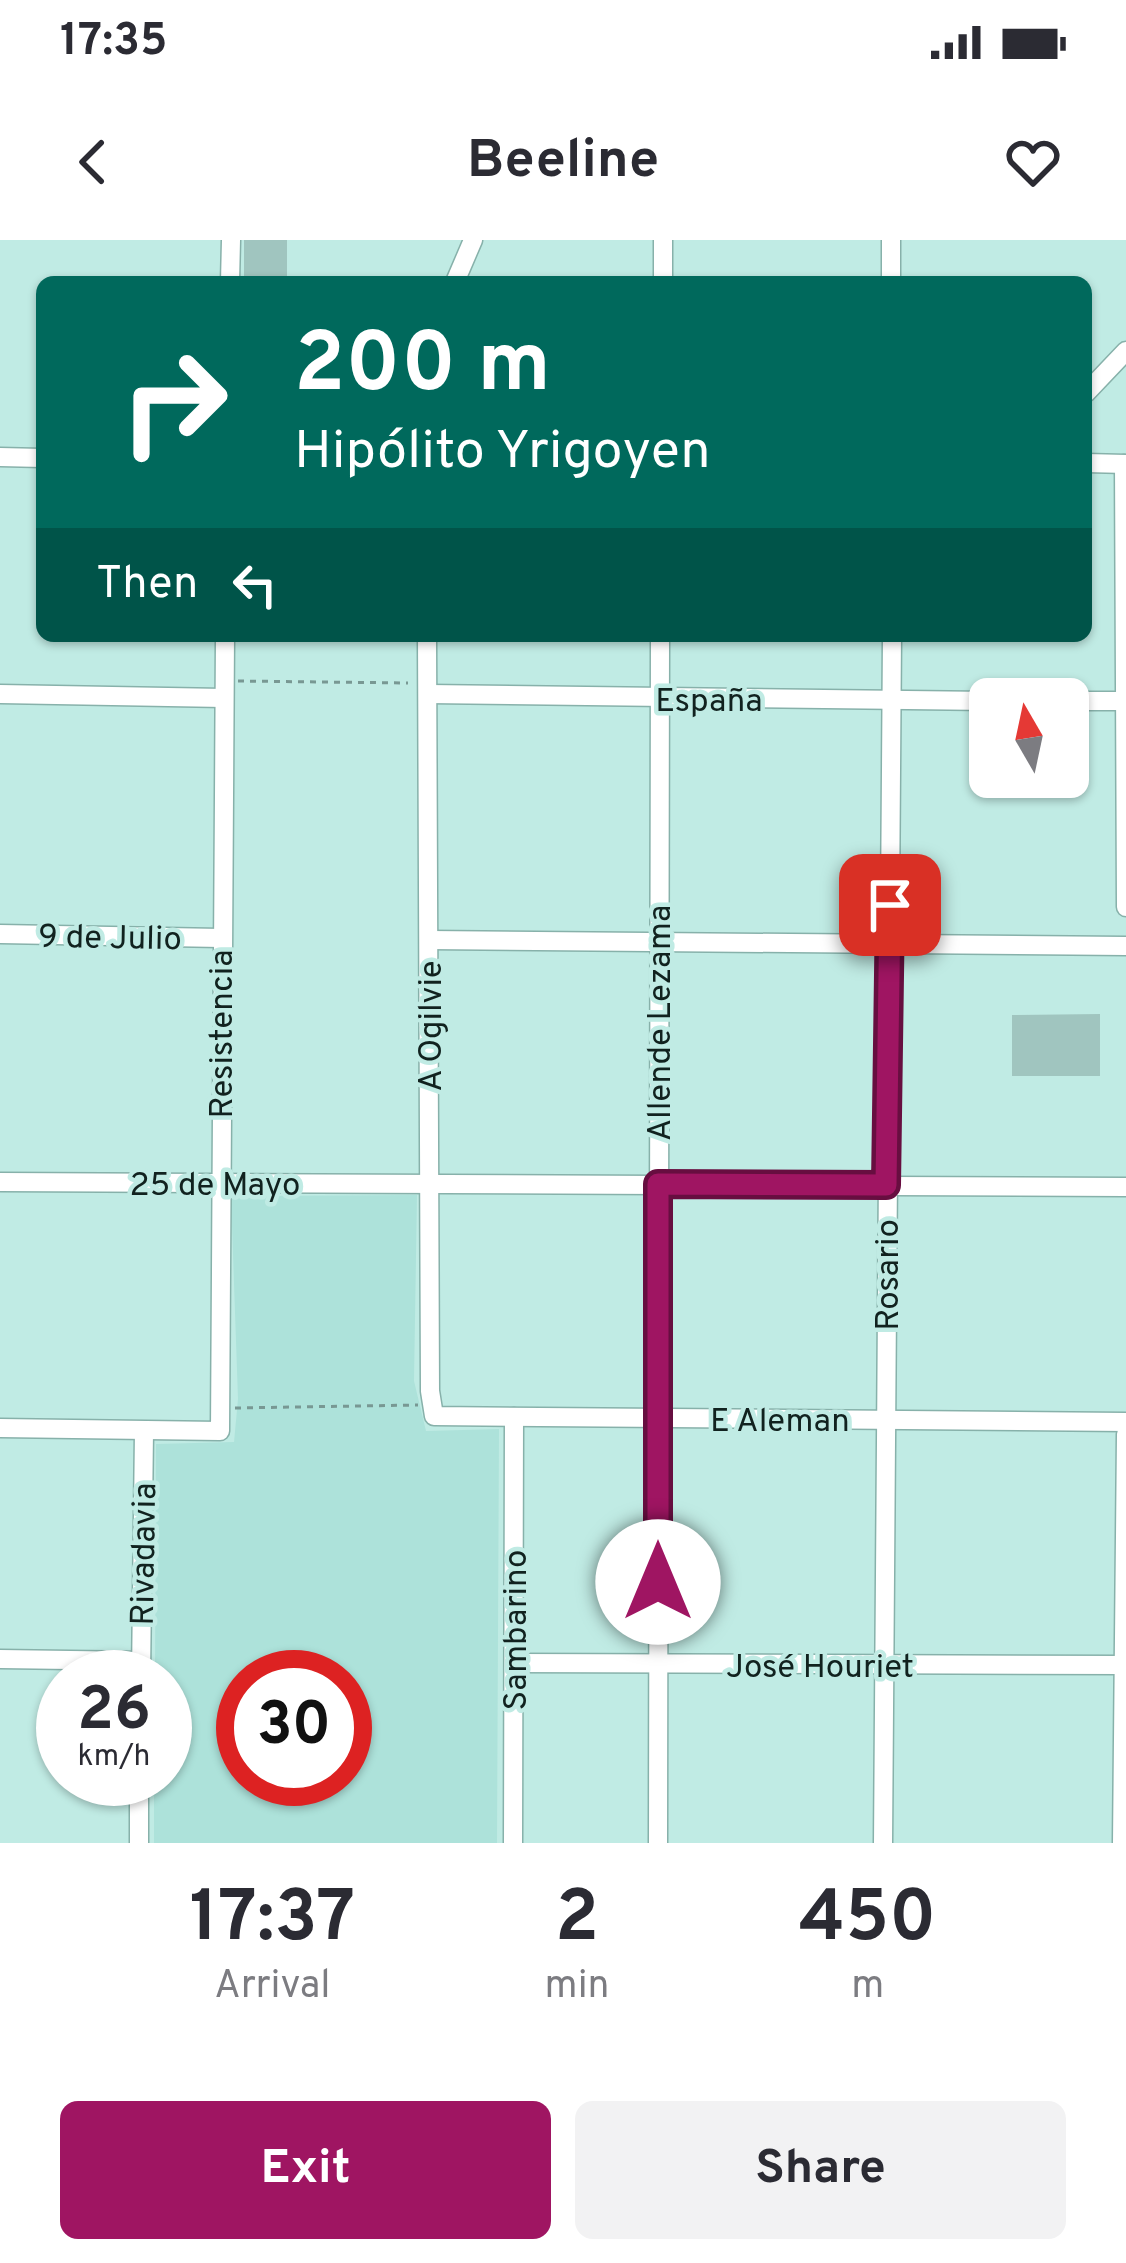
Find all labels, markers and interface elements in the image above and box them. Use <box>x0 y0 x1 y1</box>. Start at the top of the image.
text: 17:35 <box>60 14 168 71</box>
text: Beeline <box>467 128 659 197</box>
icon: back <box>60 129 126 195</box>
icon: heart <box>1000 129 1066 195</box>
text: 200 m <box>294 315 551 421</box>
icon: right <box>96 324 252 480</box>
text: Hipólito Yrigoyen <box>294 419 711 488</box>
icon: left <box>222 552 288 618</box>
text: Then <box>96 557 198 614</box>
north arrow <box>969 678 1089 798</box>
map controls <box>969 678 1089 798</box>
street label: España <box>655 682 763 724</box>
pin <box>839 854 941 956</box>
icon: arrive <box>857 872 923 938</box>
street label: Allende Lezama <box>641 905 683 1141</box>
street label: 9 de Julio <box>38 918 182 962</box>
street label: Resistencia <box>203 949 245 1119</box>
street label: A Ogilvie <box>412 960 454 1092</box>
street label: 25 de Mayo <box>129 1166 301 1208</box>
street label: Rosario <box>869 1219 911 1331</box>
street label: E Aleman <box>710 1402 850 1444</box>
street label: Rivadavia <box>124 1482 168 1626</box>
position arrow <box>595 1519 721 1645</box>
street label: Sambarino <box>497 1550 539 1710</box>
street label: José Houriet <box>726 1648 914 1690</box>
speed limit sign: 30 <box>216 1650 372 1806</box>
text: 26 <box>77 1675 151 1751</box>
text: km/h <box>78 1739 150 1776</box>
text: 17:37 <box>190 1875 355 1967</box>
text: 2 <box>555 1875 599 1967</box>
text: 450 <box>799 1875 936 1967</box>
text: Arrival <box>214 1963 330 2012</box>
text: min <box>545 1963 610 2012</box>
text: m <box>851 1963 884 2012</box>
button: Exit <box>60 2101 551 2239</box>
button: Share <box>575 2101 1066 2239</box>

